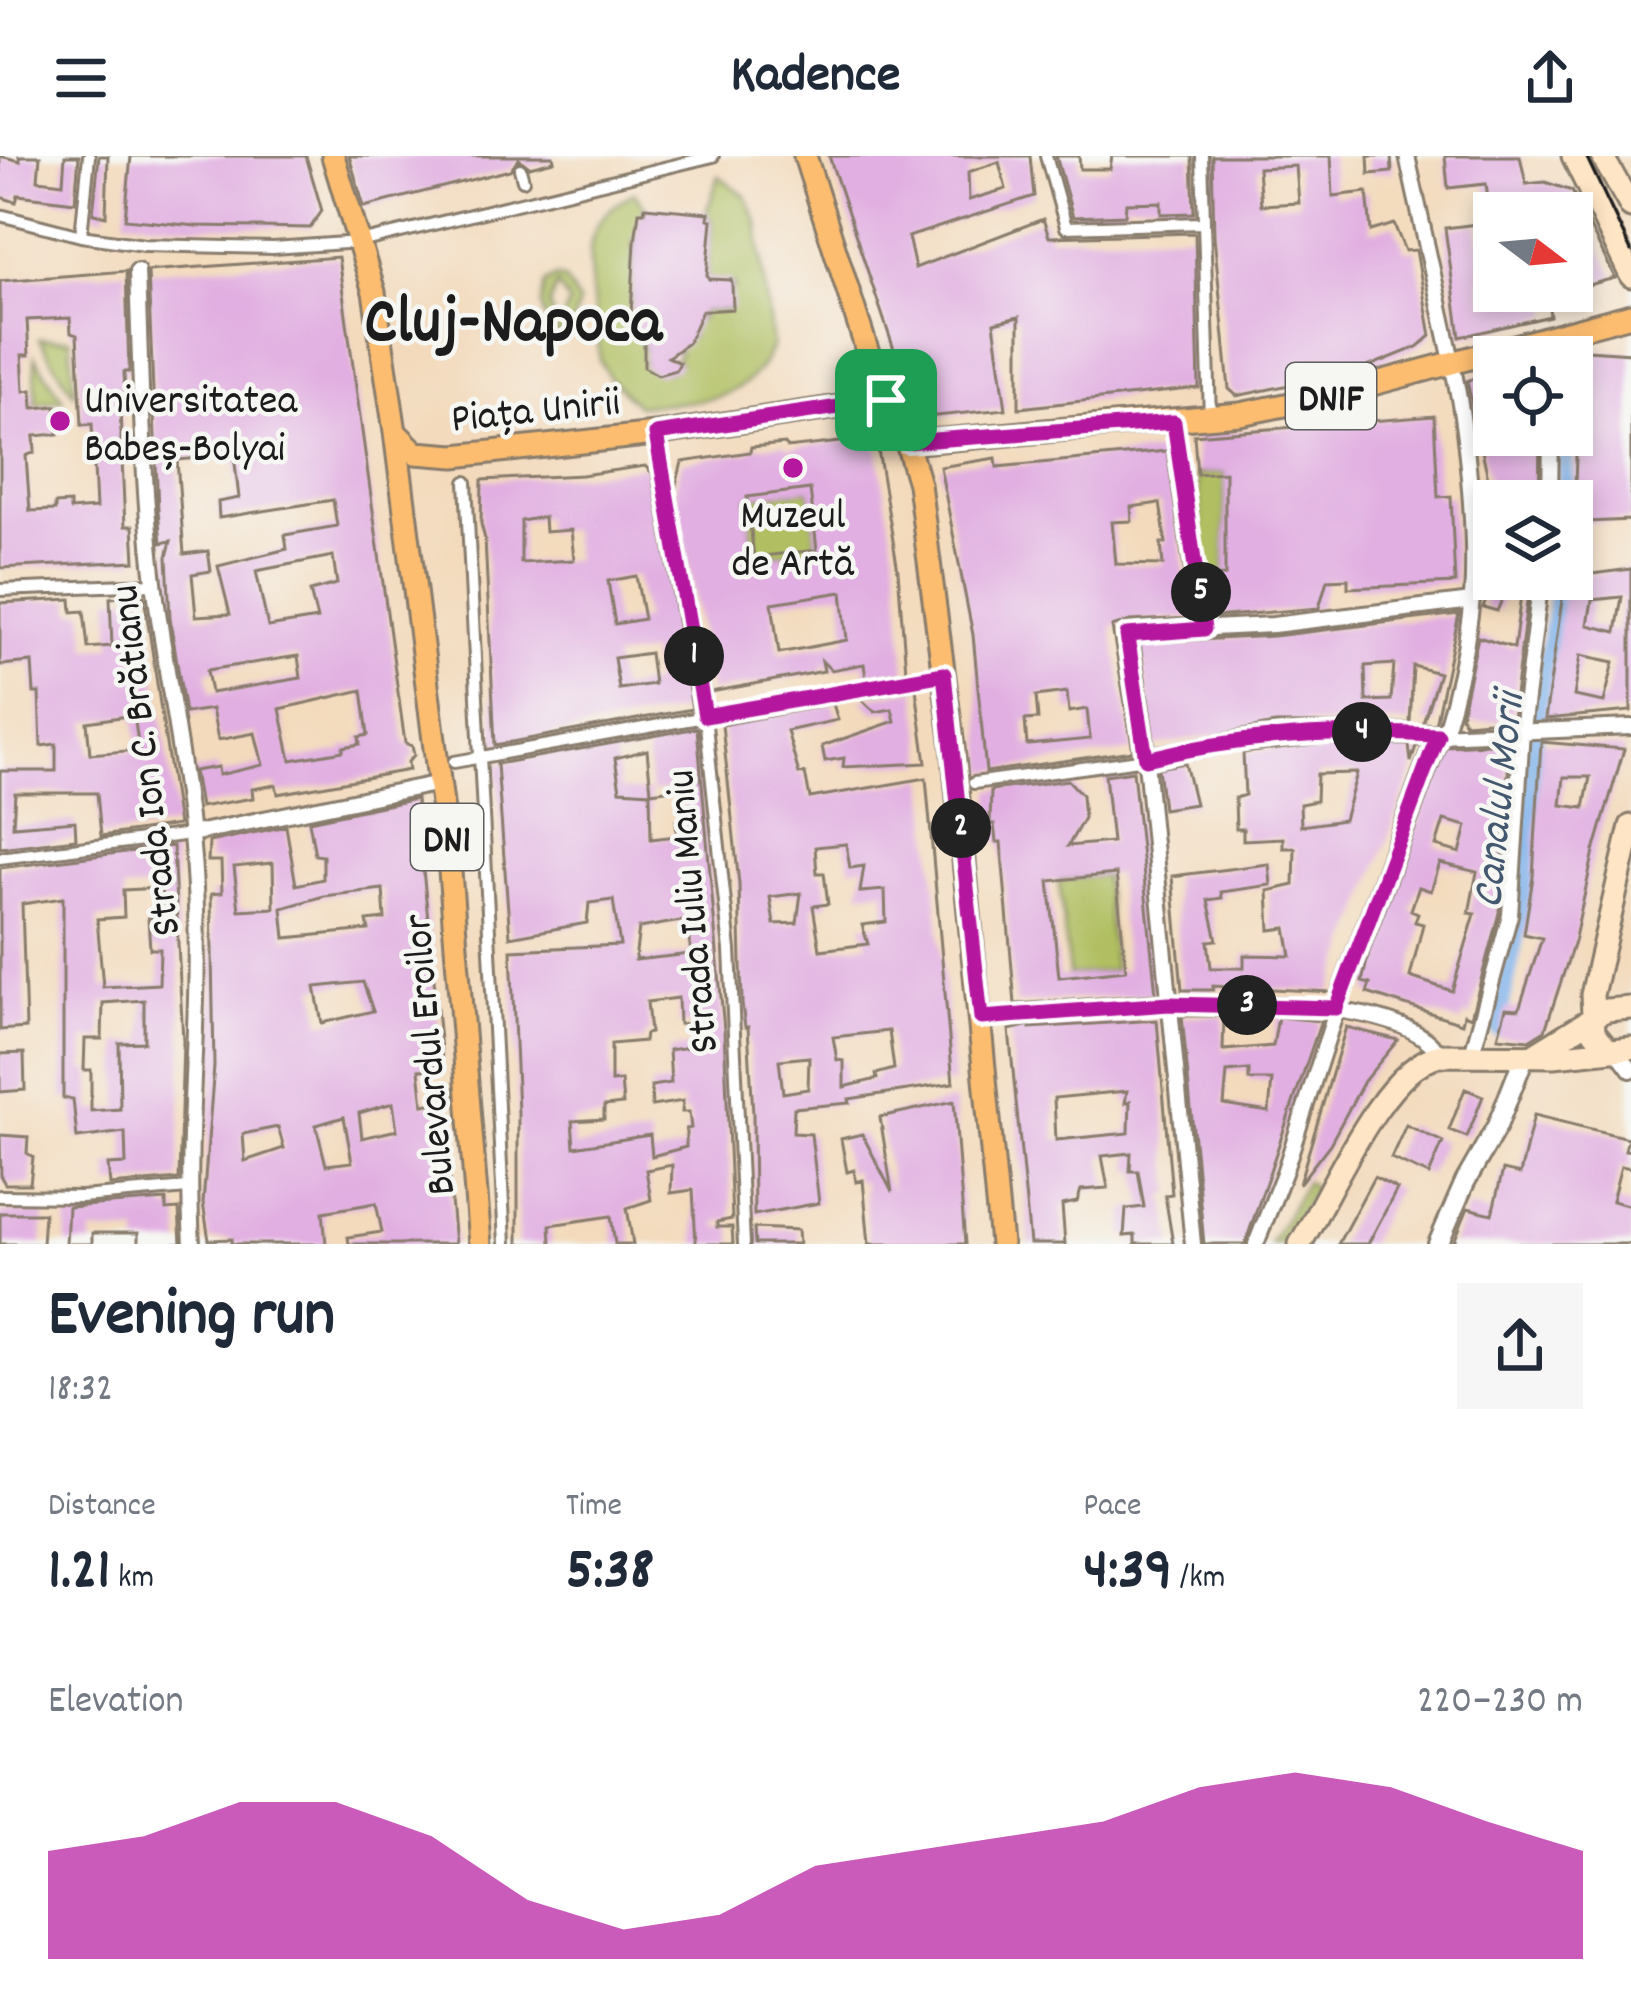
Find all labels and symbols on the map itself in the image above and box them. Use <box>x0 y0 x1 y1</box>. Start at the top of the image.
north arrow <box>1473 192 1593 312</box>
district label: Cluj-Napoca <box>364 280 664 374</box>
pin <box>835 349 937 451</box>
road number: DN1F <box>1286 363 1376 429</box>
place label: Universitatea Babeș-Bolyai <box>84 374 298 482</box>
street label: Piața Unirii <box>448 375 623 453</box>
marker: Universitatea Babeș-Bolyai <box>47 408 73 434</box>
marker: Muzeul de Artă <box>780 455 806 481</box>
place label: Muzeul de Artă <box>732 489 854 597</box>
pin: 5 <box>1171 562 1231 622</box>
street label: Strada Ion C. Brătianu <box>98 581 200 939</box>
pin: 1 <box>664 626 724 686</box>
water label: Canalul Morii <box>1459 683 1546 911</box>
pin: 4 <box>1332 702 1392 762</box>
street label: Strada Iuliu Maniu <box>654 767 738 1056</box>
pin: 2 <box>931 798 991 858</box>
road number: DN1 <box>411 804 483 870</box>
street label: Bulevardul Eroilor <box>391 911 475 1197</box>
pin: 3 <box>1217 975 1277 1035</box>

